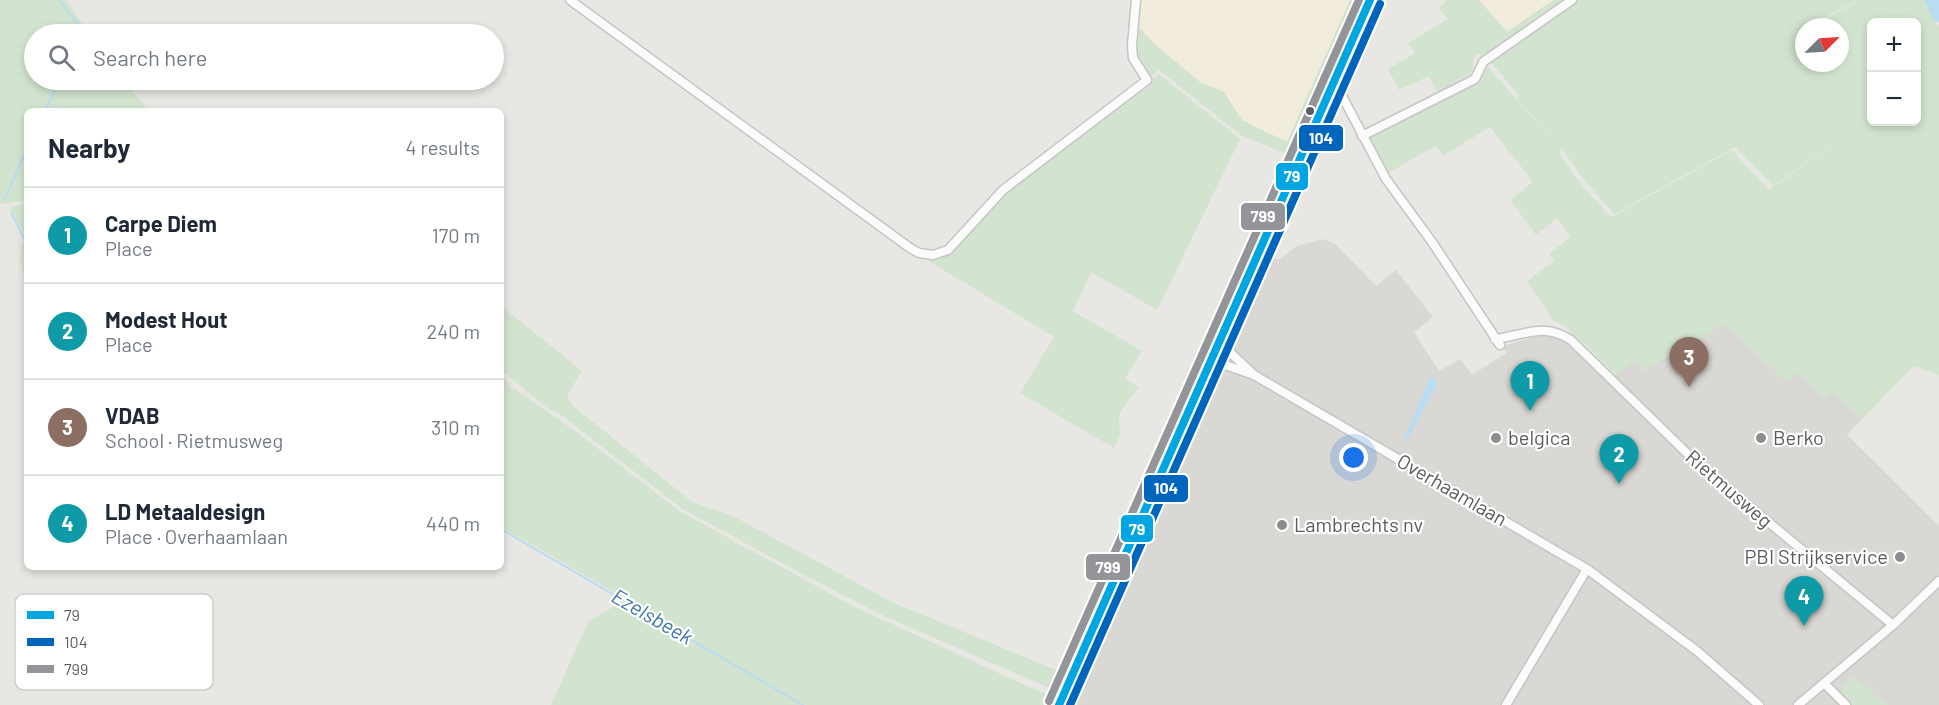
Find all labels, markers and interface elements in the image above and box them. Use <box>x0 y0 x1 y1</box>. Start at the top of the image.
north arrow <box>1795 18 1849 72</box>
map controls <box>1867 18 1921 126</box>
button: + <box>1867 18 1921 72</box>
search box <box>24 24 504 90</box>
icon: search <box>45 41 78 74</box>
text: Search here <box>93 44 207 70</box>
button: − <box>1867 72 1921 126</box>
unlabelled marker <box>1304 105 1316 117</box>
line badge: 104 <box>1298 124 1344 152</box>
text: 104 <box>1309 128 1333 147</box>
text: Nearby <box>48 132 130 163</box>
text: 4 results <box>405 135 480 159</box>
line badge: 79 <box>1275 162 1309 191</box>
text: 79 <box>1284 166 1300 185</box>
line badge: 799 <box>1240 202 1286 231</box>
text: 799 <box>1251 206 1275 225</box>
text: Carpe Diem <box>105 210 217 236</box>
text: 1 <box>64 223 71 247</box>
text: 170 m <box>432 223 480 247</box>
text: Place <box>105 236 153 260</box>
text: Modest Hout <box>105 306 228 332</box>
text: 2 <box>62 319 73 343</box>
text: 240 m <box>426 319 480 343</box>
text: Place <box>105 332 153 356</box>
pin: 3 <box>1670 338 1708 387</box>
pin: 1 <box>1510 362 1550 411</box>
text: VDAB <box>105 402 160 428</box>
text: 3 <box>62 415 73 439</box>
text: 310 m <box>431 415 480 439</box>
place label: belgica <box>1508 425 1570 449</box>
place label: Berko <box>1773 425 1824 449</box>
text: School · Rietmusweg <box>105 428 283 452</box>
marker: belgica <box>1489 431 1503 445</box>
marker: Berko <box>1754 431 1768 445</box>
pin: 2 <box>1600 434 1638 484</box>
your location <box>1339 443 1368 472</box>
street label: Rietmusweg <box>1681 444 1778 532</box>
street label: Overhaamlaan <box>1393 448 1512 530</box>
line badge: 104 <box>1143 474 1189 503</box>
text: 104 <box>1154 478 1178 497</box>
text: LD Metaaldesign <box>105 498 265 524</box>
text: 4 <box>61 511 74 535</box>
text: 440 m <box>426 511 480 535</box>
place label: Lambrechts nv <box>1294 512 1423 536</box>
line badge: 79 <box>1120 514 1154 543</box>
marker: Lambrechts nv <box>1275 518 1289 532</box>
text: 79 <box>1129 519 1145 538</box>
text: Place · Overhaamlaan <box>105 524 288 548</box>
place label: PBI Strijkservice <box>1745 544 1888 568</box>
marker: PBI Strijkservice <box>1893 550 1907 564</box>
line badge: 799 <box>1085 553 1131 581</box>
text: 799 <box>1096 557 1120 576</box>
pin: 4 <box>1784 576 1824 626</box>
water label: Ezelsbeek <box>608 582 698 649</box>
legend <box>15 594 213 690</box>
text: 79 <box>64 605 80 624</box>
text: 104 <box>64 632 87 651</box>
text: 799 <box>64 659 88 678</box>

